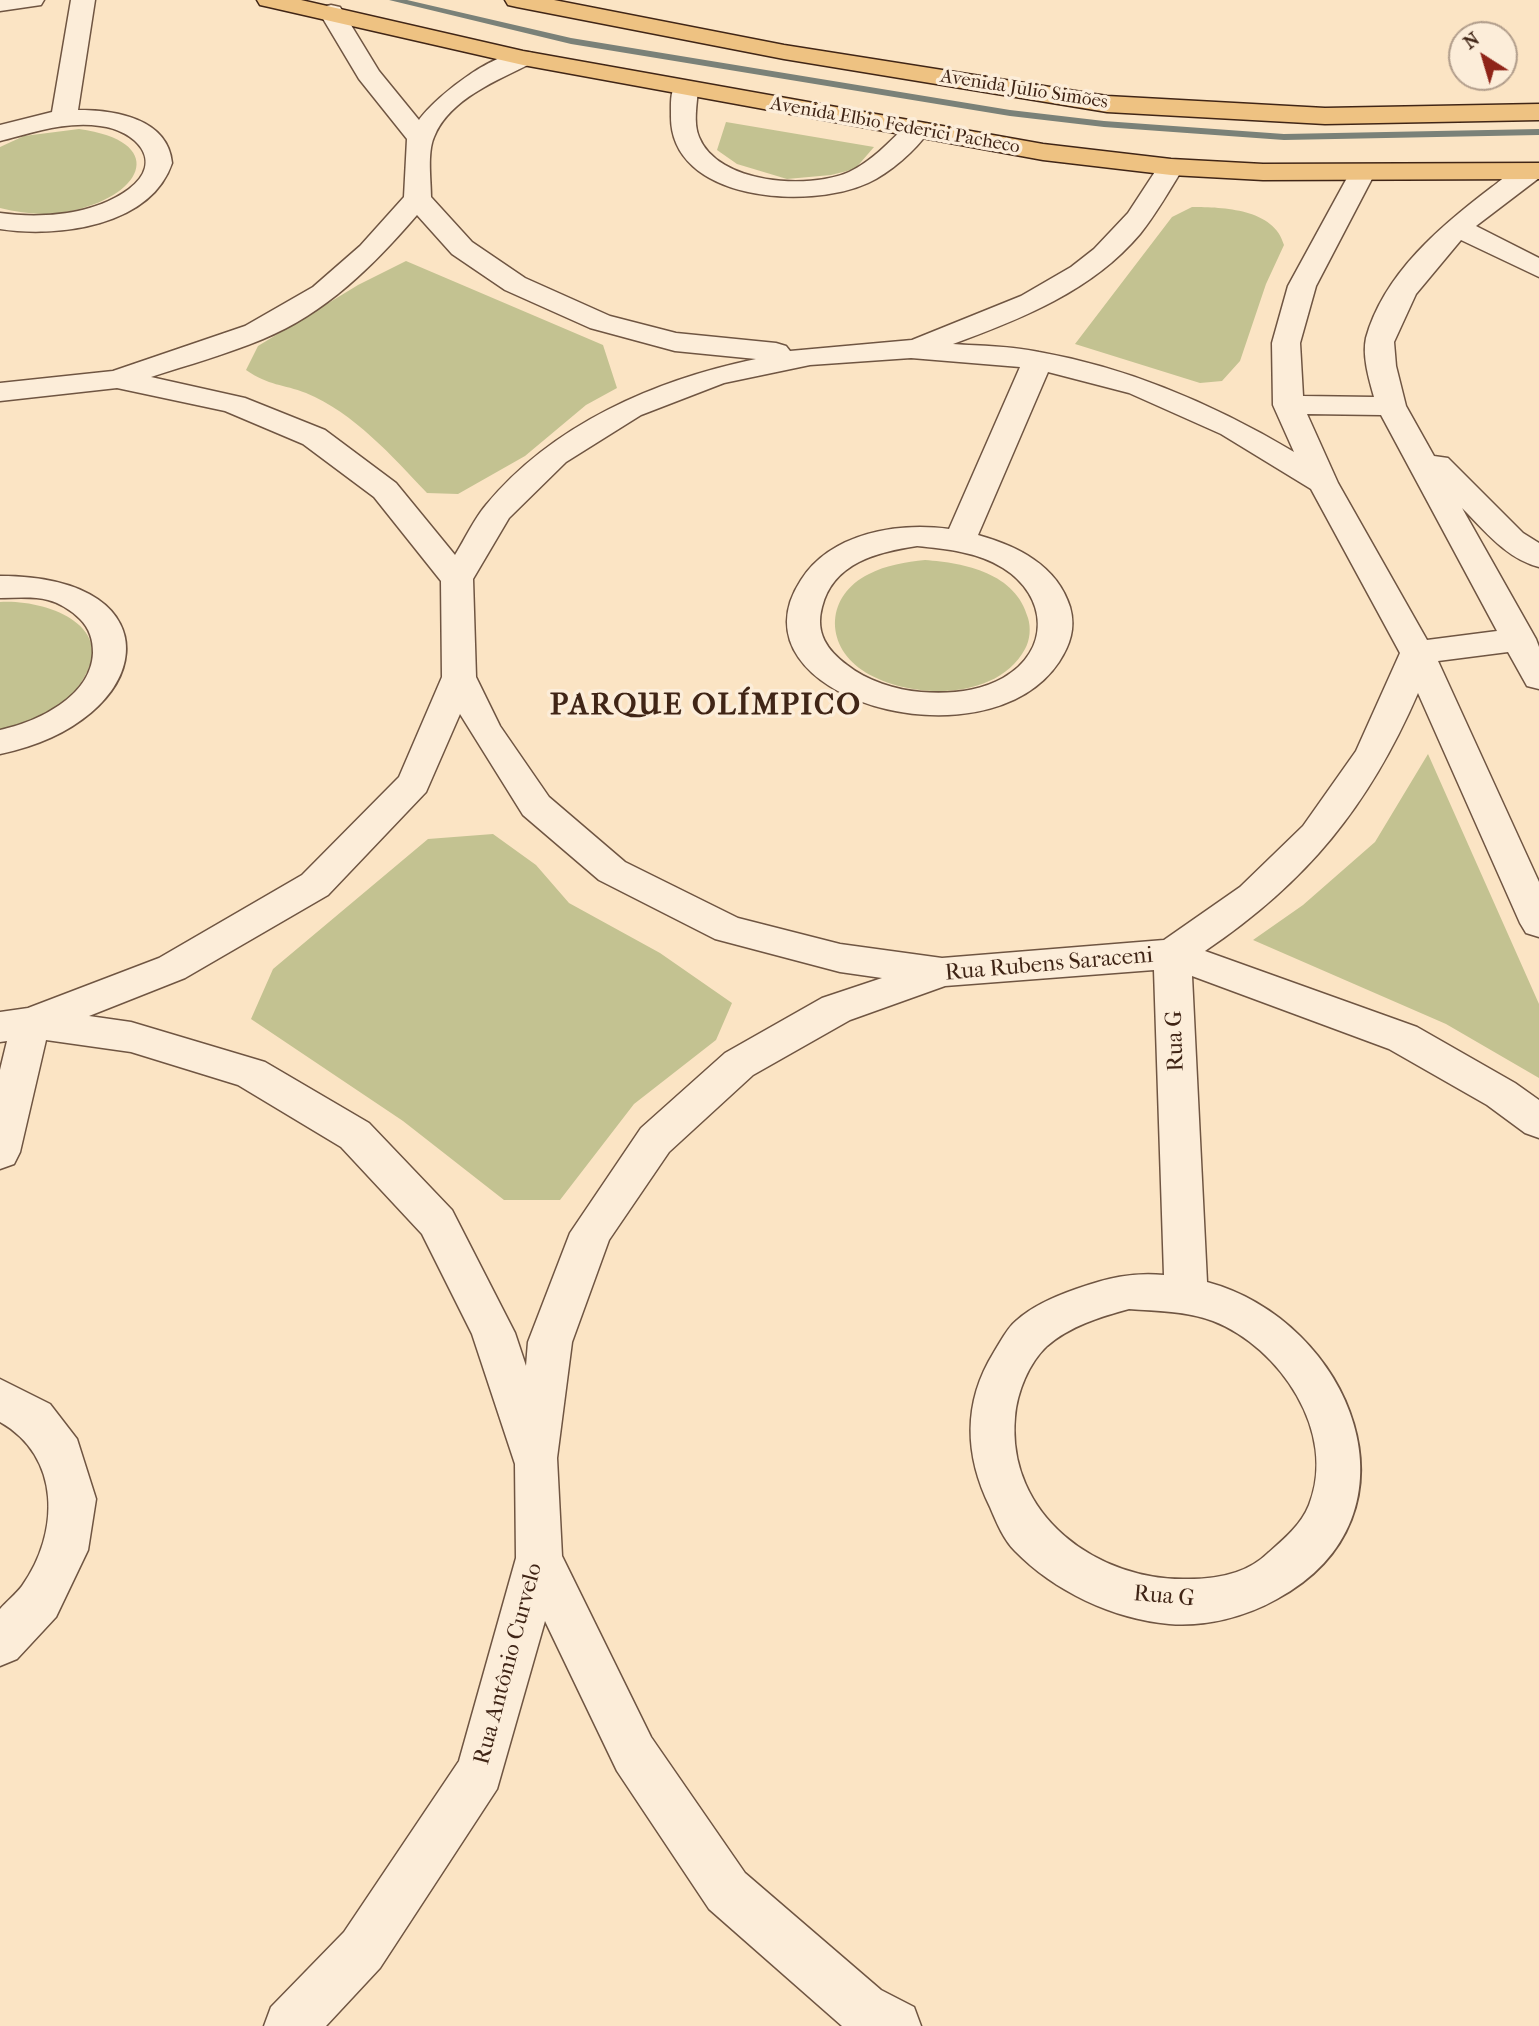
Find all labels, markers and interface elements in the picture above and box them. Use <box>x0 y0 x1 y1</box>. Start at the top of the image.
north arrow <box>1448 21 1518 91</box>
text: N <box>1459 28 1484 54</box>
street label: Avenida Julio Simões <box>939 65 1109 115</box>
street label: Avenida Elbio Federici Pacheco <box>768 93 1022 159</box>
district label: PARQUE OLÍMPICO <box>552 689 860 725</box>
street label: Rua Rubens Saraceni <box>944 942 1154 988</box>
street label: Rua G <box>1161 1010 1191 1072</box>
street label: Rua Antônio Curvelo <box>469 1560 549 1768</box>
street label: Rua G <box>1132 1581 1196 1613</box>

